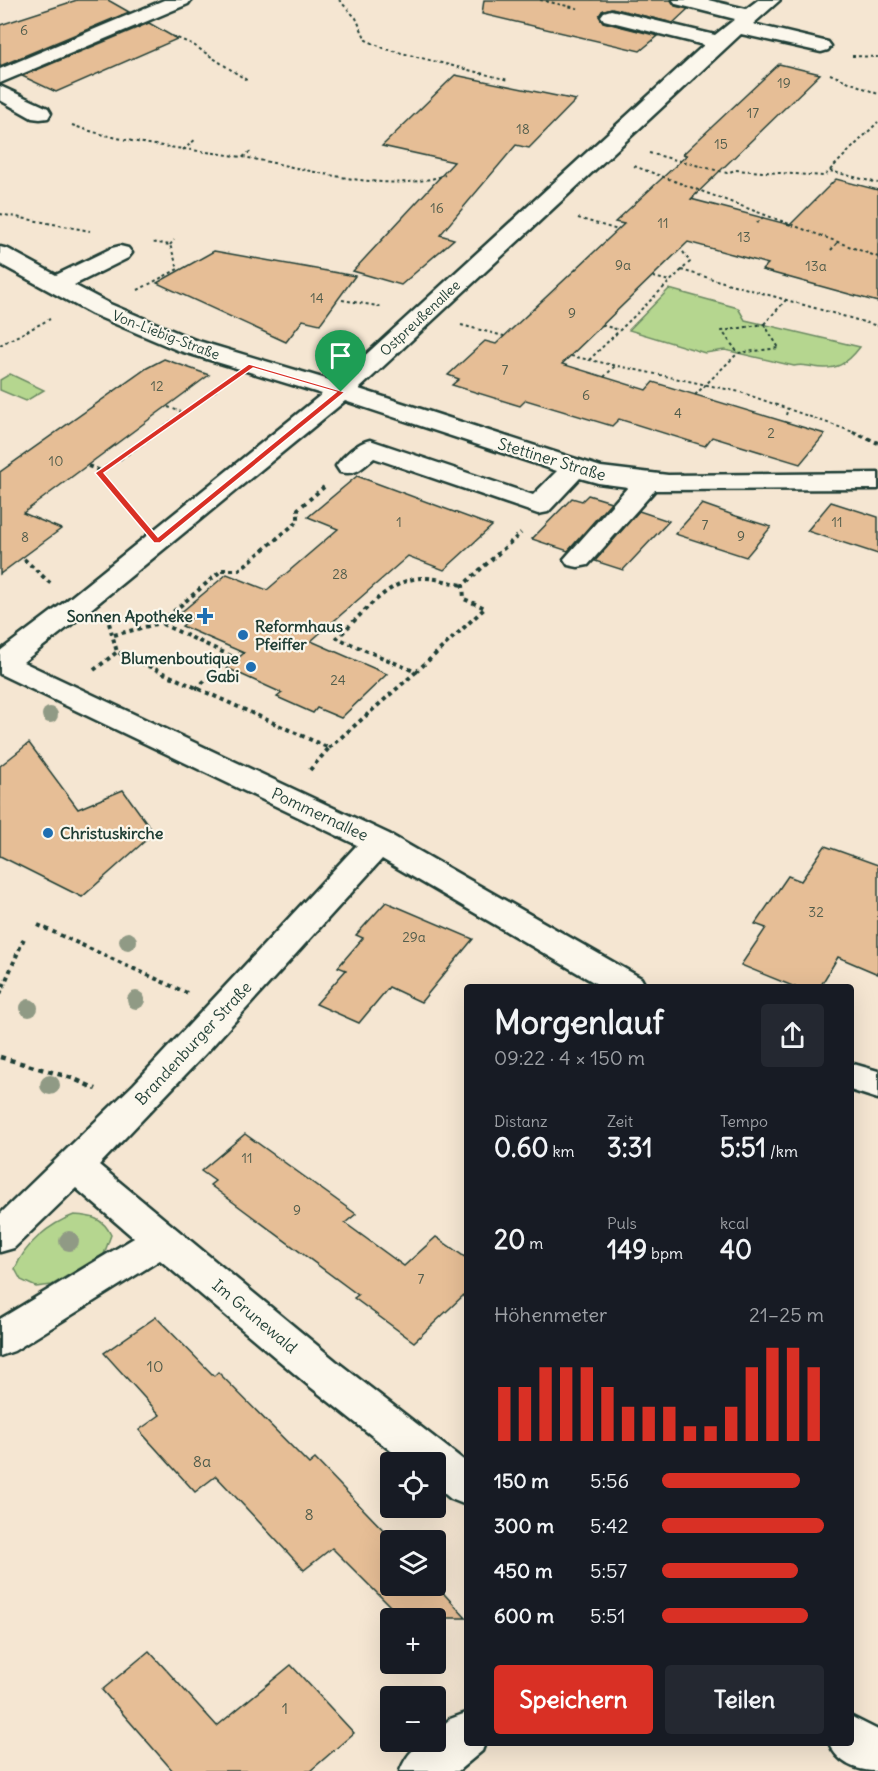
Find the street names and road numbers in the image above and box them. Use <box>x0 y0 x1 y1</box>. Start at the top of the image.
street label: Ostpreußenallee <box>376 276 464 360</box>
street label: Von-Liebig-Straße <box>110 306 222 364</box>
street label: Stettiner Straße <box>496 433 608 485</box>
street label: Pommernallee <box>269 783 371 845</box>
street label: Brandenburger Straße <box>131 977 255 1109</box>
street label: Im Grunewald <box>208 1275 302 1357</box>

